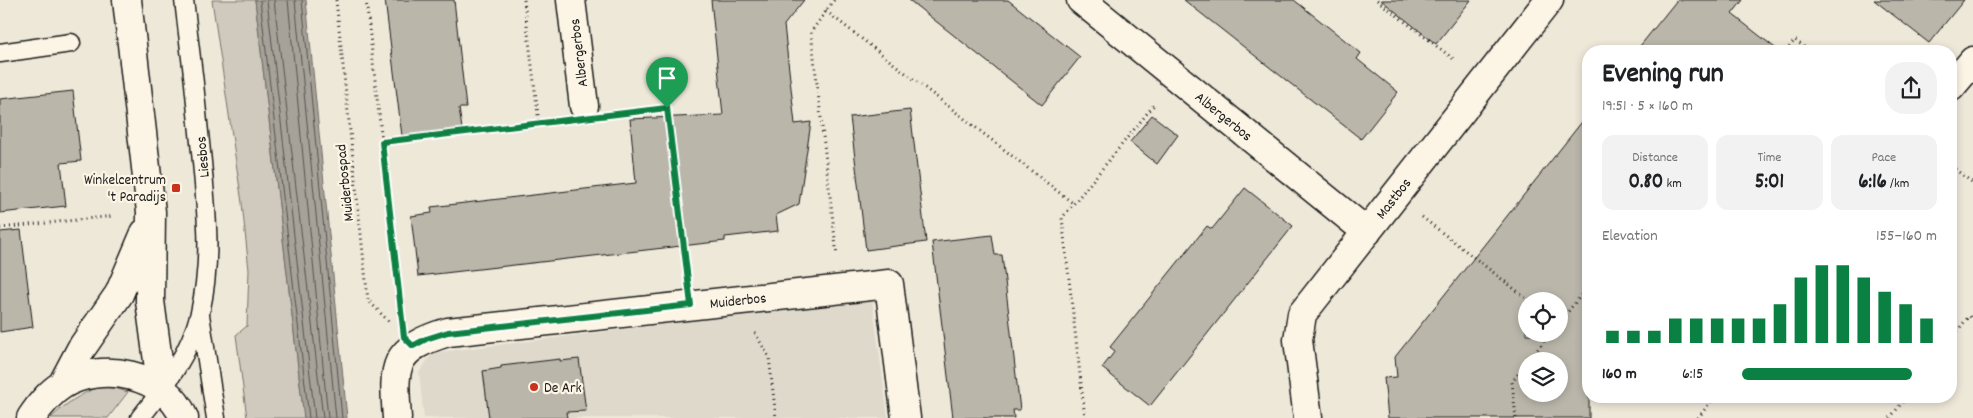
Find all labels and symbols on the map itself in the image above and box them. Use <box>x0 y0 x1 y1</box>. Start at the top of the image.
street label: Albergerbos <box>565 17 595 88</box>
pin <box>646 57 688 108</box>
street label: Albergerbos <box>1189 87 1256 148</box>
street label: Liesbos <box>191 135 217 178</box>
street label: Muiderbospad <box>331 143 361 223</box>
place label: Winkelcentrum 't Paradijs <box>84 170 166 209</box>
street label: Mastbos <box>1371 174 1418 225</box>
marker: Winkelcentrum 't Paradijs <box>170 182 182 194</box>
street label: Muiderbos <box>709 288 768 316</box>
place label: De Ark <box>544 378 582 400</box>
marker: De Ark <box>528 381 540 393</box>

